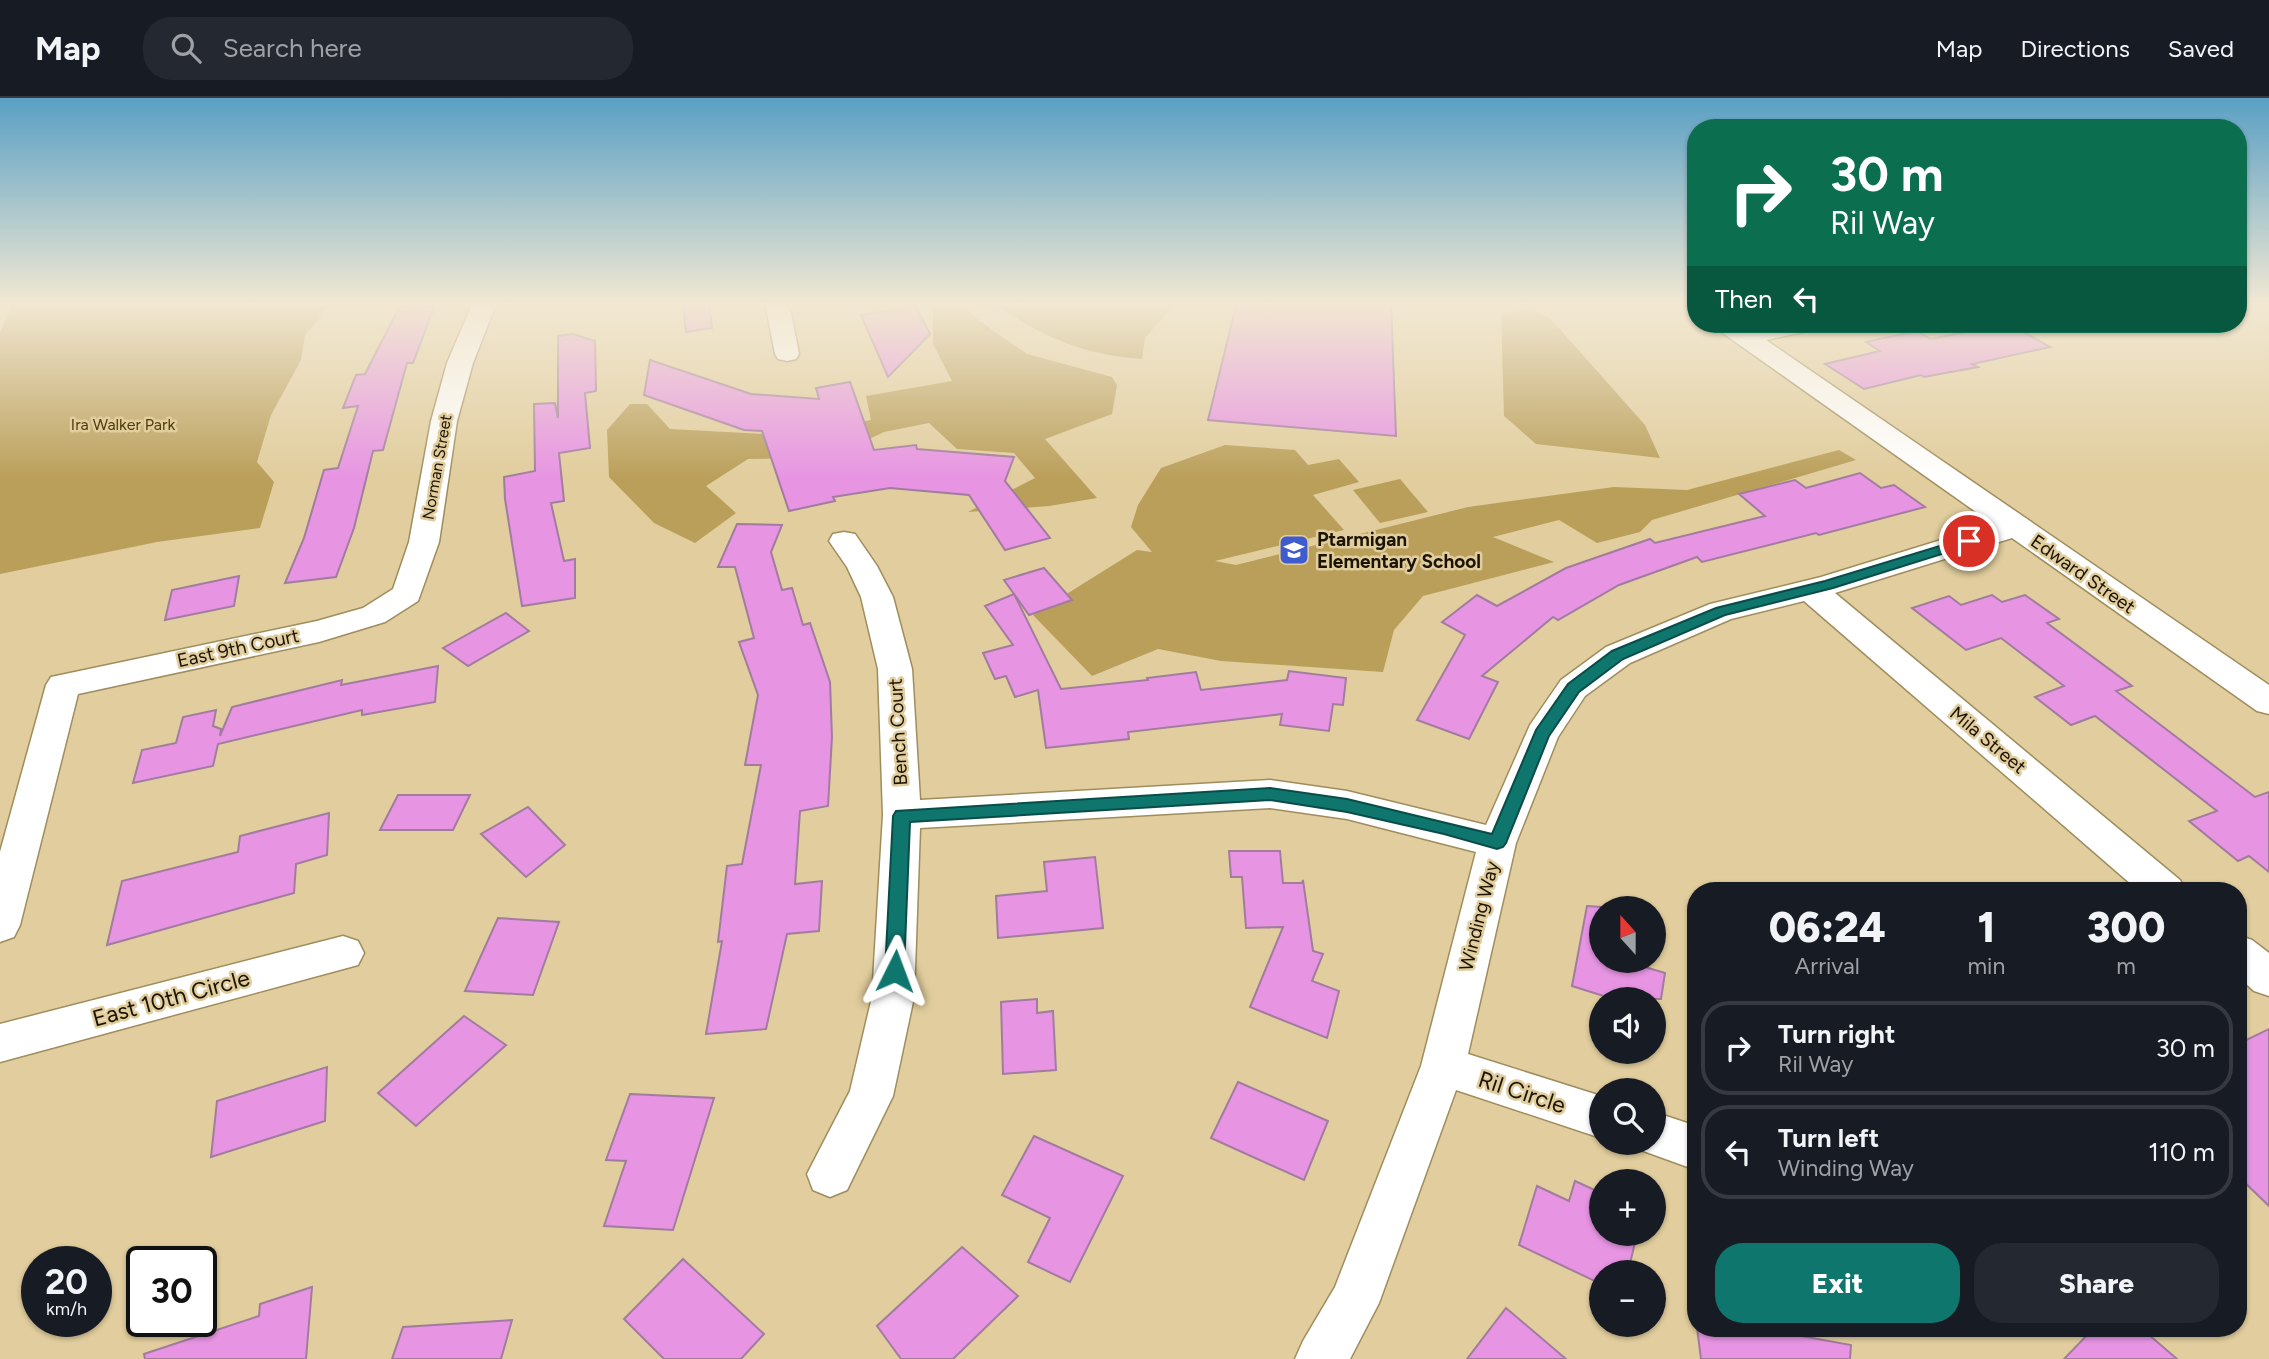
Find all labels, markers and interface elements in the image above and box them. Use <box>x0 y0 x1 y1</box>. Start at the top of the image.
search box <box>143 17 633 80</box>
text: Map <box>35 29 101 68</box>
icon: search <box>167 29 205 67</box>
text: Search here <box>223 32 362 64</box>
text: Map <box>1936 34 1982 63</box>
text: Directions <box>2020 34 2130 63</box>
text: Saved <box>2168 34 2234 63</box>
text: 30 m <box>1830 144 1943 203</box>
icon: right <box>1715 147 1806 238</box>
text: Ril Way <box>1830 204 1935 242</box>
icon: left <box>1787 280 1825 318</box>
text: Then <box>1715 283 1773 315</box>
street label: Norman Street <box>418 413 456 521</box>
park label: Ira Walker Park <box>71 415 175 434</box>
pin <box>1939 511 1999 571</box>
icon: arrive <box>1950 522 1988 560</box>
place label: Ptarmigan Elementary School <box>1317 528 1481 573</box>
street label: Edward Street <box>2026 530 2140 618</box>
school or university icon: Ptarmigan Elementary School <box>1277 533 1311 567</box>
street label: East 9th Court <box>175 624 301 672</box>
street label: Bench Court <box>884 678 912 786</box>
street label: Mila Street <box>1945 702 2031 778</box>
street label: Winding Way <box>1454 859 1504 973</box>
north arrow <box>1589 896 1666 973</box>
map controls <box>1589 896 1666 1337</box>
text: 06:24 <box>1769 902 1886 953</box>
text: 1 <box>1977 902 1995 953</box>
text: 300 <box>2087 902 2165 953</box>
position arrow <box>858 934 932 1008</box>
text: Arrival <box>1795 952 1860 980</box>
text: min <box>1968 952 2005 980</box>
text: m <box>2116 952 2136 980</box>
street label: East 10th Circle <box>89 964 253 1032</box>
button: sound <box>1589 987 1666 1064</box>
text: Turn right <box>1778 1018 1895 1050</box>
icon: right <box>1719 1029 1757 1067</box>
text: 30 m <box>2156 1032 2215 1064</box>
text: Ril Way <box>1778 1050 1853 1078</box>
street label: Ril Circle <box>1475 1065 1569 1119</box>
button: search <box>1589 1078 1666 1155</box>
text: Turn left <box>1778 1122 1879 1154</box>
icon: left <box>1719 1133 1757 1171</box>
text: 110 m <box>2148 1136 2215 1168</box>
text: Winding Way <box>1778 1154 1914 1182</box>
button: + <box>1589 1169 1666 1246</box>
button: Exit <box>1715 1243 1960 1323</box>
button: Share <box>1974 1243 2219 1323</box>
speed limit sign: 30 <box>126 1246 217 1337</box>
button: − <box>1589 1260 1666 1337</box>
text: 20 <box>45 1261 88 1303</box>
text: km/h <box>46 1298 87 1320</box>

